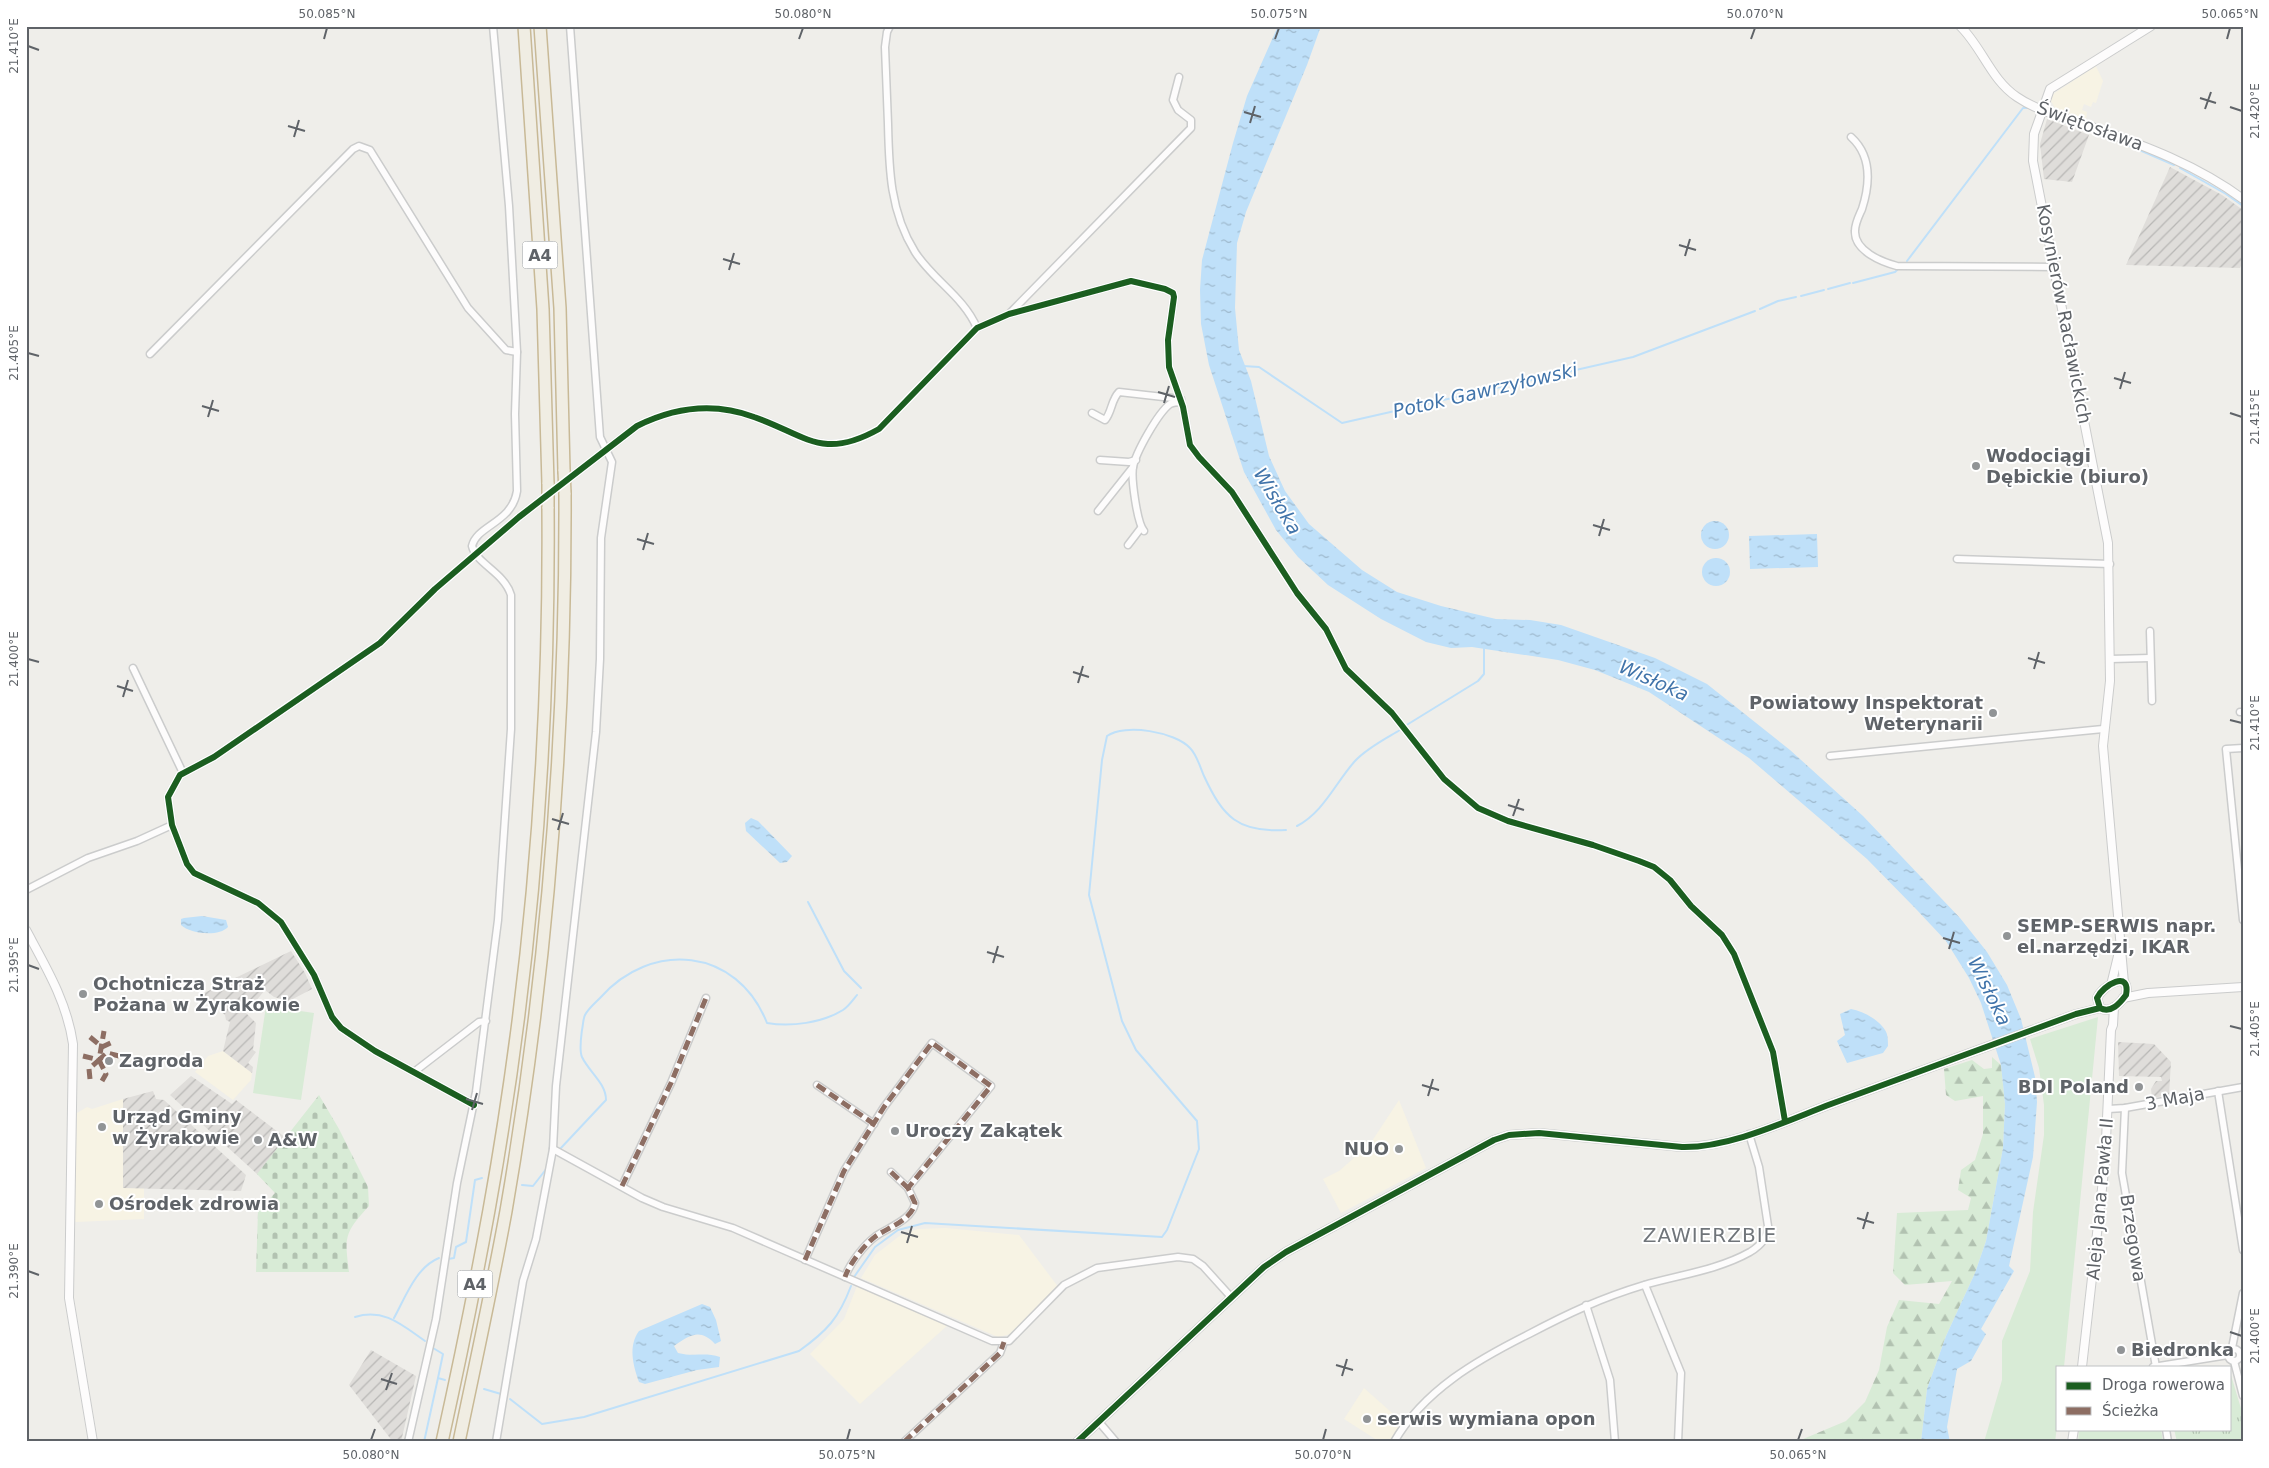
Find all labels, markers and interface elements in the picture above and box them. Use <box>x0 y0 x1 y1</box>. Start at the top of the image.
text: 50.085°N <box>299 7 355 21</box>
text: 50.080°N <box>775 7 831 21</box>
text: 50.075°N <box>1251 7 1307 21</box>
text: 50.070°N <box>1727 7 1783 21</box>
text: 50.065°N <box>2202 7 2258 21</box>
text: 21.410°E <box>7 18 21 74</box>
text: 21.420°E <box>2248 83 2262 139</box>
street label: Świętosława <box>2034 97 2146 154</box>
street label: Kosynierów Racławickich <box>2033 202 2096 426</box>
road number: A4 <box>522 242 558 268</box>
text: 21.405°E <box>7 325 21 381</box>
water label: Potok Gawrzyłowski <box>1390 358 1580 422</box>
text: 21.415°E <box>2248 389 2262 445</box>
place label: Wodociągi Dębickie (biuro) <box>1986 445 2149 487</box>
marker: Wodociągi Dębickie (biuro) <box>1970 460 1982 472</box>
water label: Wisłoka <box>1250 464 1306 538</box>
text: 21.400°E <box>7 631 21 687</box>
water label: Wisłoka <box>1616 655 1692 705</box>
place label: Powiatowy Inspektorat Weterynarii <box>1749 692 1983 734</box>
text: 21.410°E <box>2248 695 2262 751</box>
marker: Powiatowy Inspektorat Weterynarii <box>1987 707 1999 719</box>
place label: SEMP-SERWIS napr. el.narzędzi, IKAR <box>2017 915 2216 957</box>
marker: SEMP-SERWIS napr. el.narzędzi, IKAR <box>2001 930 2013 942</box>
text: 21.395°E <box>7 937 21 993</box>
water label: Wisłoka <box>1964 953 2016 1029</box>
place label: Ochotnicza Straż Pożana w Żyrakowie <box>93 973 300 1015</box>
marker: Ochotnicza Straż Pożana w Żyrakowie <box>77 988 89 1000</box>
text: 21.405°E <box>2248 1001 2262 1057</box>
place label: Zagroda <box>119 1050 203 1071</box>
marker: Zagroda <box>103 1055 115 1067</box>
place label: BDI Poland <box>2018 1076 2129 1097</box>
marker: BDI Poland <box>2133 1081 2145 1093</box>
street label: 3 Maja <box>2144 1083 2206 1115</box>
place label: Urząd Gminy w Żyrakowie <box>112 1106 242 1148</box>
street label: Aleja Jana Pawła II <box>2082 1117 2117 1281</box>
place label: Uroczy Zakątek <box>905 1120 1063 1141</box>
marker: Urząd Gminy w Żyrakowie <box>96 1121 108 1133</box>
marker: Uroczy Zakątek <box>889 1125 901 1137</box>
place label: A&W <box>268 1129 318 1150</box>
marker: A&W <box>252 1134 264 1146</box>
place label: NUO <box>1344 1138 1389 1159</box>
marker: NUO <box>1393 1143 1405 1155</box>
place label: Ośrodek zdrowia <box>109 1193 279 1214</box>
street label: Brzegowa <box>2116 1193 2151 1283</box>
marker: Ośrodek zdrowia <box>93 1198 105 1210</box>
district label: ZAWIERZBIE <box>1643 1223 1777 1247</box>
text: 21.390°E <box>7 1243 21 1299</box>
road number: A4 <box>458 1270 492 1298</box>
text: 21.400°E <box>2248 1308 2262 1364</box>
place label: Biedronka <box>2131 1339 2234 1360</box>
marker: Biedronka <box>2115 1344 2127 1356</box>
legend <box>2056 1366 2232 1430</box>
text: Droga rowerowa <box>2102 1376 2225 1394</box>
text: Ścieżka <box>2102 1401 2159 1420</box>
place label: serwis wymiana opon <box>1377 1408 1596 1429</box>
marker: serwis wymiana opon <box>1361 1413 1373 1425</box>
text: 50.080°N <box>343 1448 399 1462</box>
text: 50.075°N <box>819 1448 875 1462</box>
text: 50.070°N <box>1295 1448 1351 1462</box>
text: 50.065°N <box>1770 1448 1826 1462</box>

